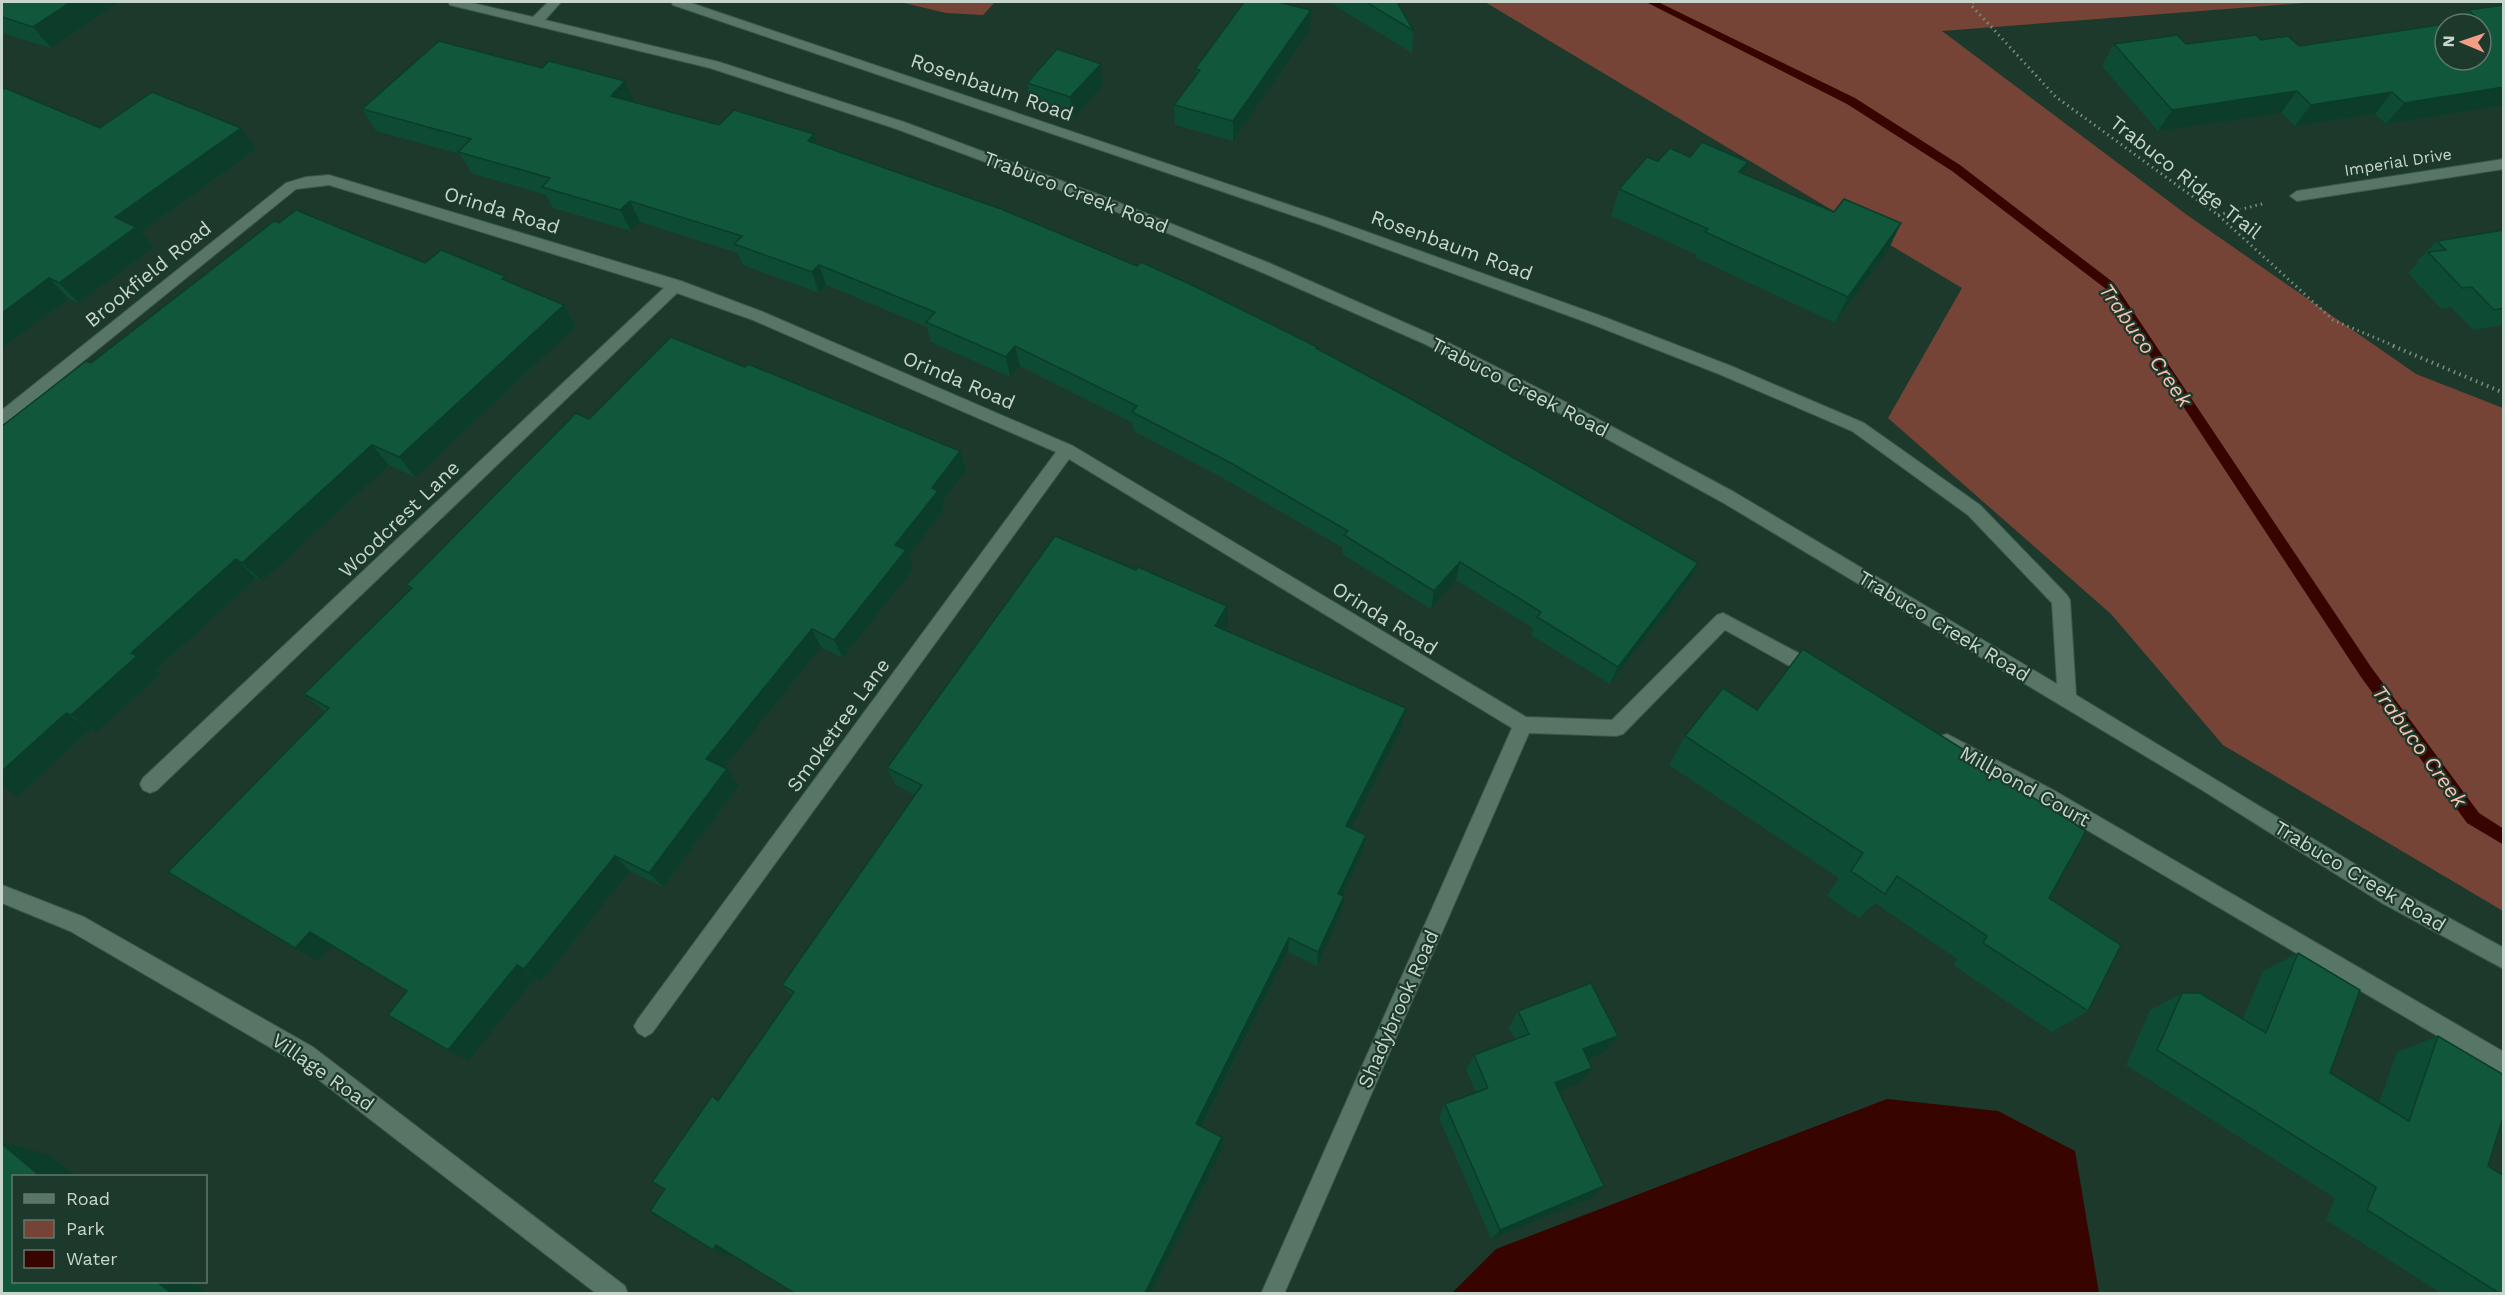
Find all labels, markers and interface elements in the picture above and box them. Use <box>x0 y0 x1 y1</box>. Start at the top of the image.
north arrow <box>2433 12 2493 72</box>
text: N <box>2439 35 2458 48</box>
street label: Rosenbaum Road <box>908 48 1076 126</box>
street label: Trabuco Ridge Trail <box>2105 110 2267 244</box>
street label: Imperial Drive <box>2343 144 2453 180</box>
street label: Trabuco Creek Road <box>980 146 1172 238</box>
street label: Orinda Road <box>441 181 563 239</box>
street label: Rosenbaum Road <box>1368 205 1536 285</box>
street label: Brookfield Road <box>80 216 216 332</box>
water label: Trabuco Creek <box>2094 278 2198 412</box>
street label: Trabuco Creek Road <box>1427 332 1613 442</box>
street label: Orinda Road <box>899 346 1019 414</box>
street label: Woodcrest Lane <box>334 455 464 583</box>
street label: Trabuco Creek Road <box>1854 565 2034 687</box>
street label: Orinda Road <box>1328 576 1442 660</box>
street label: Smoketree Lane <box>781 653 895 797</box>
water label: Trabuco Creek <box>2367 680 2473 813</box>
street label: Millpond Court <box>1956 740 2095 832</box>
street label: Trabuco Creek Road <box>2270 815 2450 937</box>
street label: Shadybrook Road <box>1352 926 1444 1092</box>
street label: Village Road <box>267 1028 379 1116</box>
legend <box>12 1175 207 1283</box>
text: Road <box>66 1188 110 1209</box>
text: Park <box>66 1218 105 1239</box>
text: Water <box>66 1248 118 1269</box>

